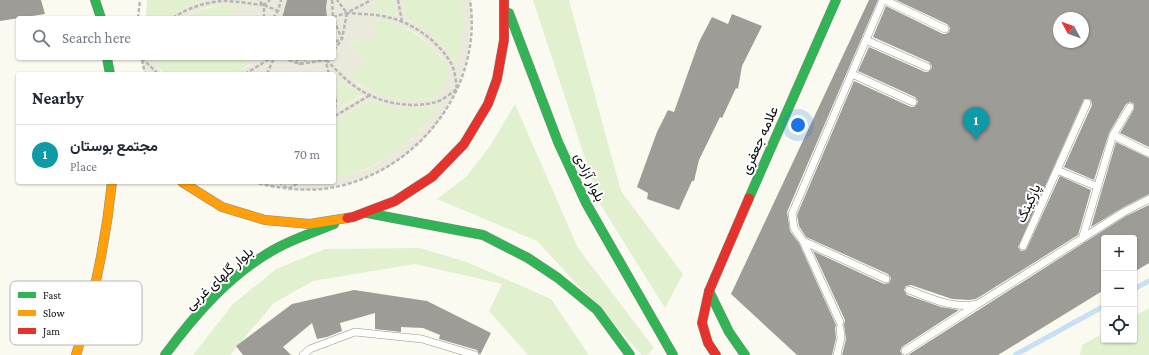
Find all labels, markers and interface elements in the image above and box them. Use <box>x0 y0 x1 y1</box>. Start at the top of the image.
north arrow <box>1053 12 1089 48</box>
search box <box>16 16 336 60</box>
icon: search <box>30 27 52 49</box>
text: Search here <box>62 30 131 46</box>
text: Nearby <box>32 89 84 108</box>
street label: علامه جعفری <box>737 104 782 177</box>
pin: 1 <box>963 107 989 140</box>
your location <box>788 115 808 135</box>
text: مجتمع بوستان <box>70 138 158 154</box>
text: 1 <box>43 147 47 162</box>
text: 70 m <box>294 147 320 162</box>
street label: بلوار آزادی <box>570 150 609 204</box>
text: Place <box>70 159 97 174</box>
street label: پارکینگ <box>1012 181 1045 226</box>
map controls <box>1101 235 1137 343</box>
button: + <box>1101 235 1137 271</box>
street label: بلوار گلهای غربی <box>182 243 257 314</box>
button: − <box>1101 271 1137 307</box>
legend <box>10 281 142 345</box>
text: Fast <box>43 289 62 301</box>
text: Slow <box>43 307 65 319</box>
button: locate <box>1101 307 1137 343</box>
text: Jam <box>42 325 60 338</box>

